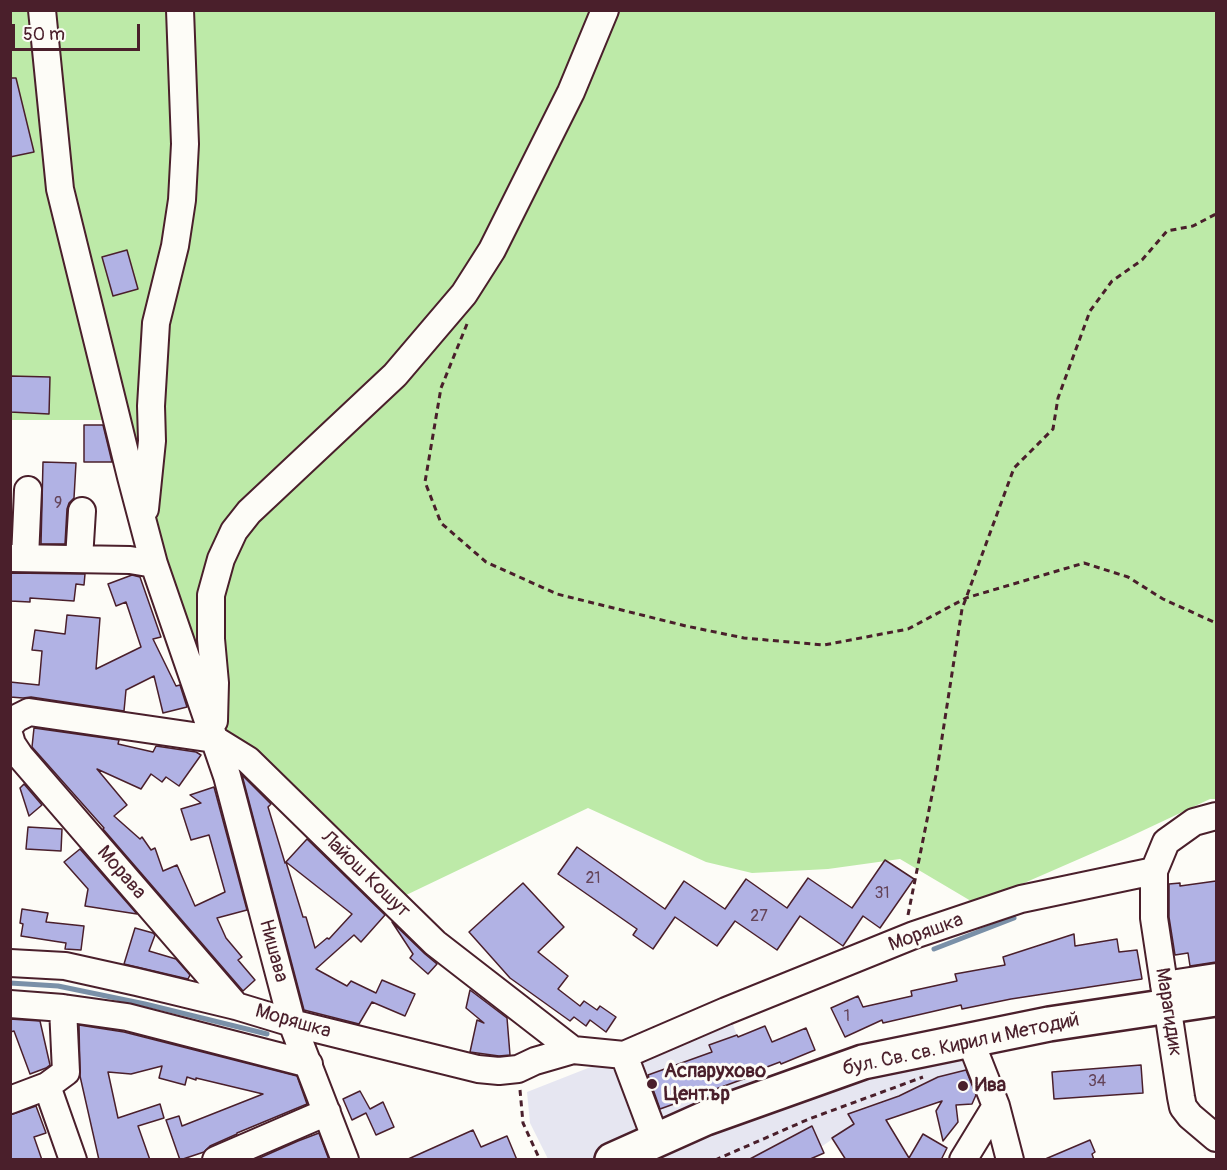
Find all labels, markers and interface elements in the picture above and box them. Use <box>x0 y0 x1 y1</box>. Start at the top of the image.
scale bar <box>15 12 142 50</box>
text: 50 m <box>23 23 65 46</box>
house number: 9 <box>54 494 62 514</box>
street label: Лайош Кошут <box>315 826 415 924</box>
street label: Морава <box>91 841 151 905</box>
house number: 21 <box>585 869 601 889</box>
house number: 31 <box>874 884 890 904</box>
house number: 27 <box>750 907 768 927</box>
street label: Моряшка <box>885 908 967 958</box>
street label: Нишава <box>253 917 293 985</box>
street label: Марагидик <box>1149 966 1187 1058</box>
street label: Моряшка <box>252 1000 334 1044</box>
house number: 1 <box>844 1007 850 1027</box>
street label: бул. Св. св. Кирил и Методий <box>841 1008 1081 1082</box>
place label: Аспарухово Център <box>664 1060 766 1107</box>
house number: 34 <box>1088 1072 1106 1092</box>
place label: Ива <box>975 1074 1006 1098</box>
marker: Аспарухово Център <box>645 1077 659 1091</box>
marker: Ива <box>956 1079 970 1093</box>

